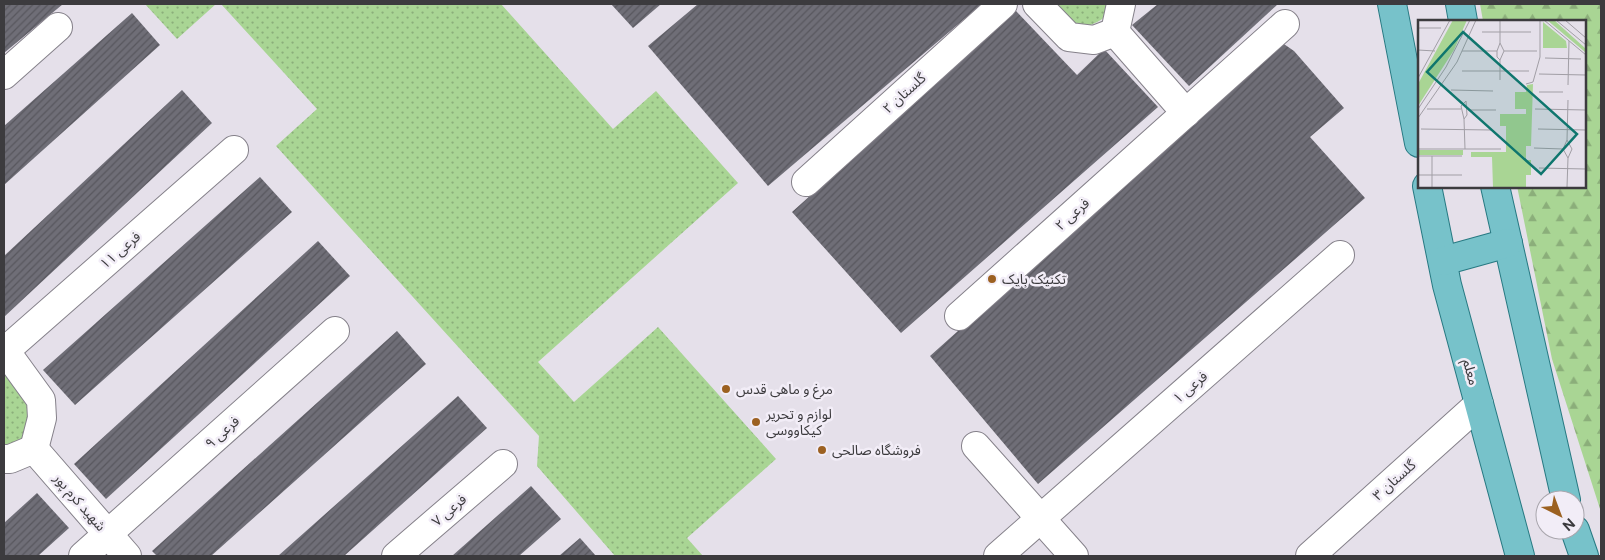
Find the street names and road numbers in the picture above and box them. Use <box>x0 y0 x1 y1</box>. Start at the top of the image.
street label: گلستان ۲ <box>879 69 930 117</box>
street label: فرعی ۲ <box>1052 195 1093 234</box>
street label: فرعی ۱۱ <box>97 228 144 273</box>
street label: معلم <box>1457 357 1482 388</box>
street label: فرعی ۱ <box>1170 368 1211 407</box>
street label: فرعی ۹ <box>202 413 243 452</box>
street label: گلستان ۳ <box>1369 456 1420 504</box>
street label: شهید کرم پور <box>48 469 109 536</box>
street label: فرعی ۷ <box>429 491 470 530</box>

